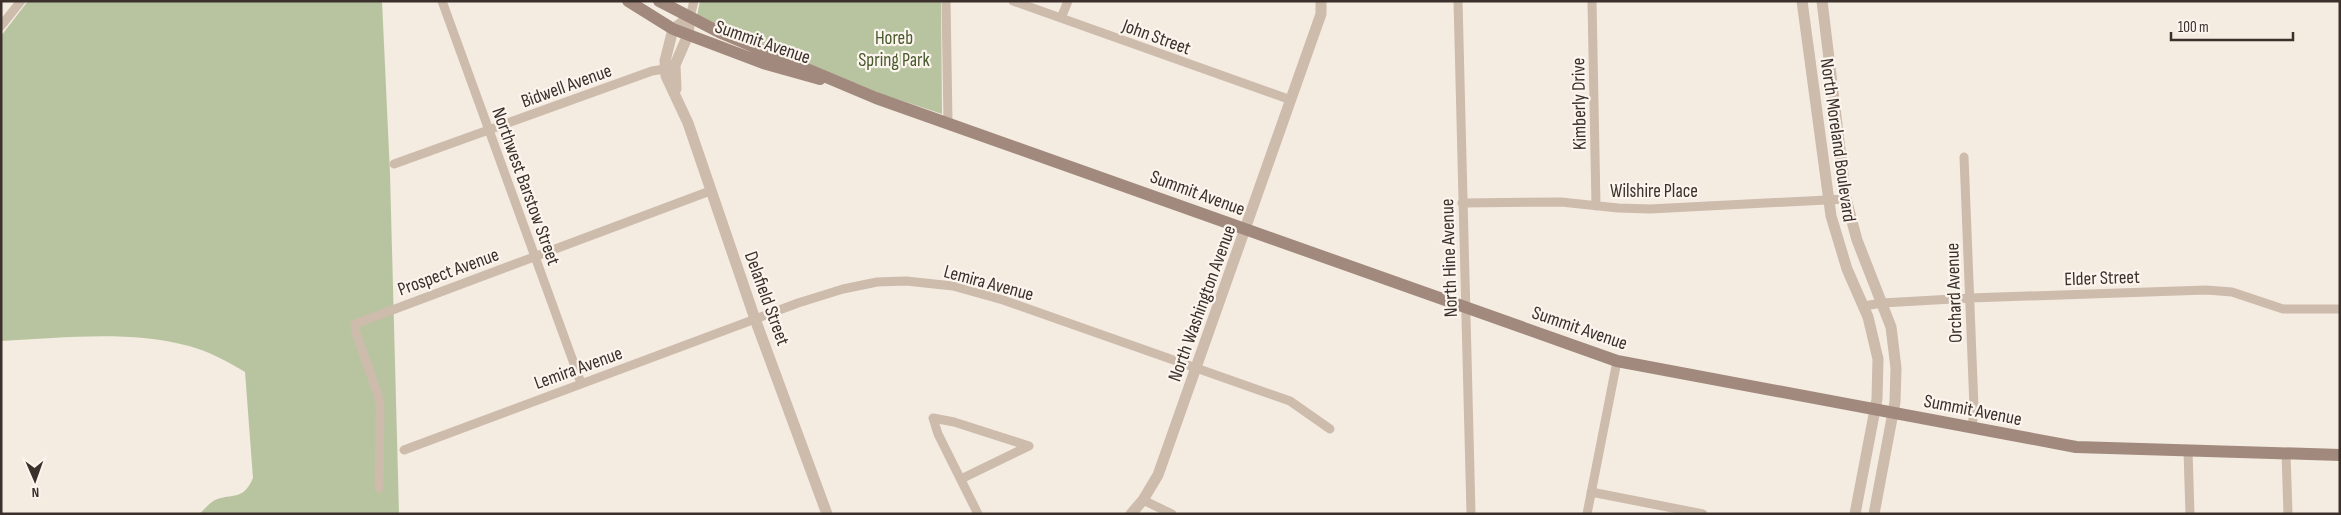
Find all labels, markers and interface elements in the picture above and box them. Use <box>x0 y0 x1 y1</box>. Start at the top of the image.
scale bar <box>2171 10 2294 42</box>
street label: John Street <box>1118 14 1194 60</box>
street label: Summit Avenue <box>712 15 813 69</box>
text: 100 m <box>2178 18 2209 37</box>
park label: Horeb Spring Park <box>858 27 930 72</box>
street label: North Moreland Boulevard <box>1815 57 1860 223</box>
street label: Kimberly Drive <box>1567 58 1592 150</box>
street label: Bidwell Avenue <box>518 59 615 113</box>
street label: Northwest Barstow Street <box>486 105 565 269</box>
street label: Summit Avenue <box>1147 166 1248 221</box>
street label: Wilshire Place <box>1610 180 1698 203</box>
street label: North Hine Avenue <box>1436 198 1463 318</box>
street label: North Washington Avenue <box>1163 222 1241 385</box>
street label: Prospect Avenue <box>395 243 502 301</box>
street label: Orchard Avenue <box>1941 243 1968 343</box>
street label: Delafield Street <box>739 248 794 349</box>
street label: Lemira Avenue <box>941 260 1036 306</box>
street label: Elder Street <box>2064 266 2140 291</box>
street label: Summit Avenue <box>1529 301 1630 355</box>
street label: Lemira Avenue <box>531 342 626 395</box>
street label: Summit Avenue <box>1922 390 2024 431</box>
north arrow <box>10 455 60 505</box>
text: N <box>31 484 39 501</box>

